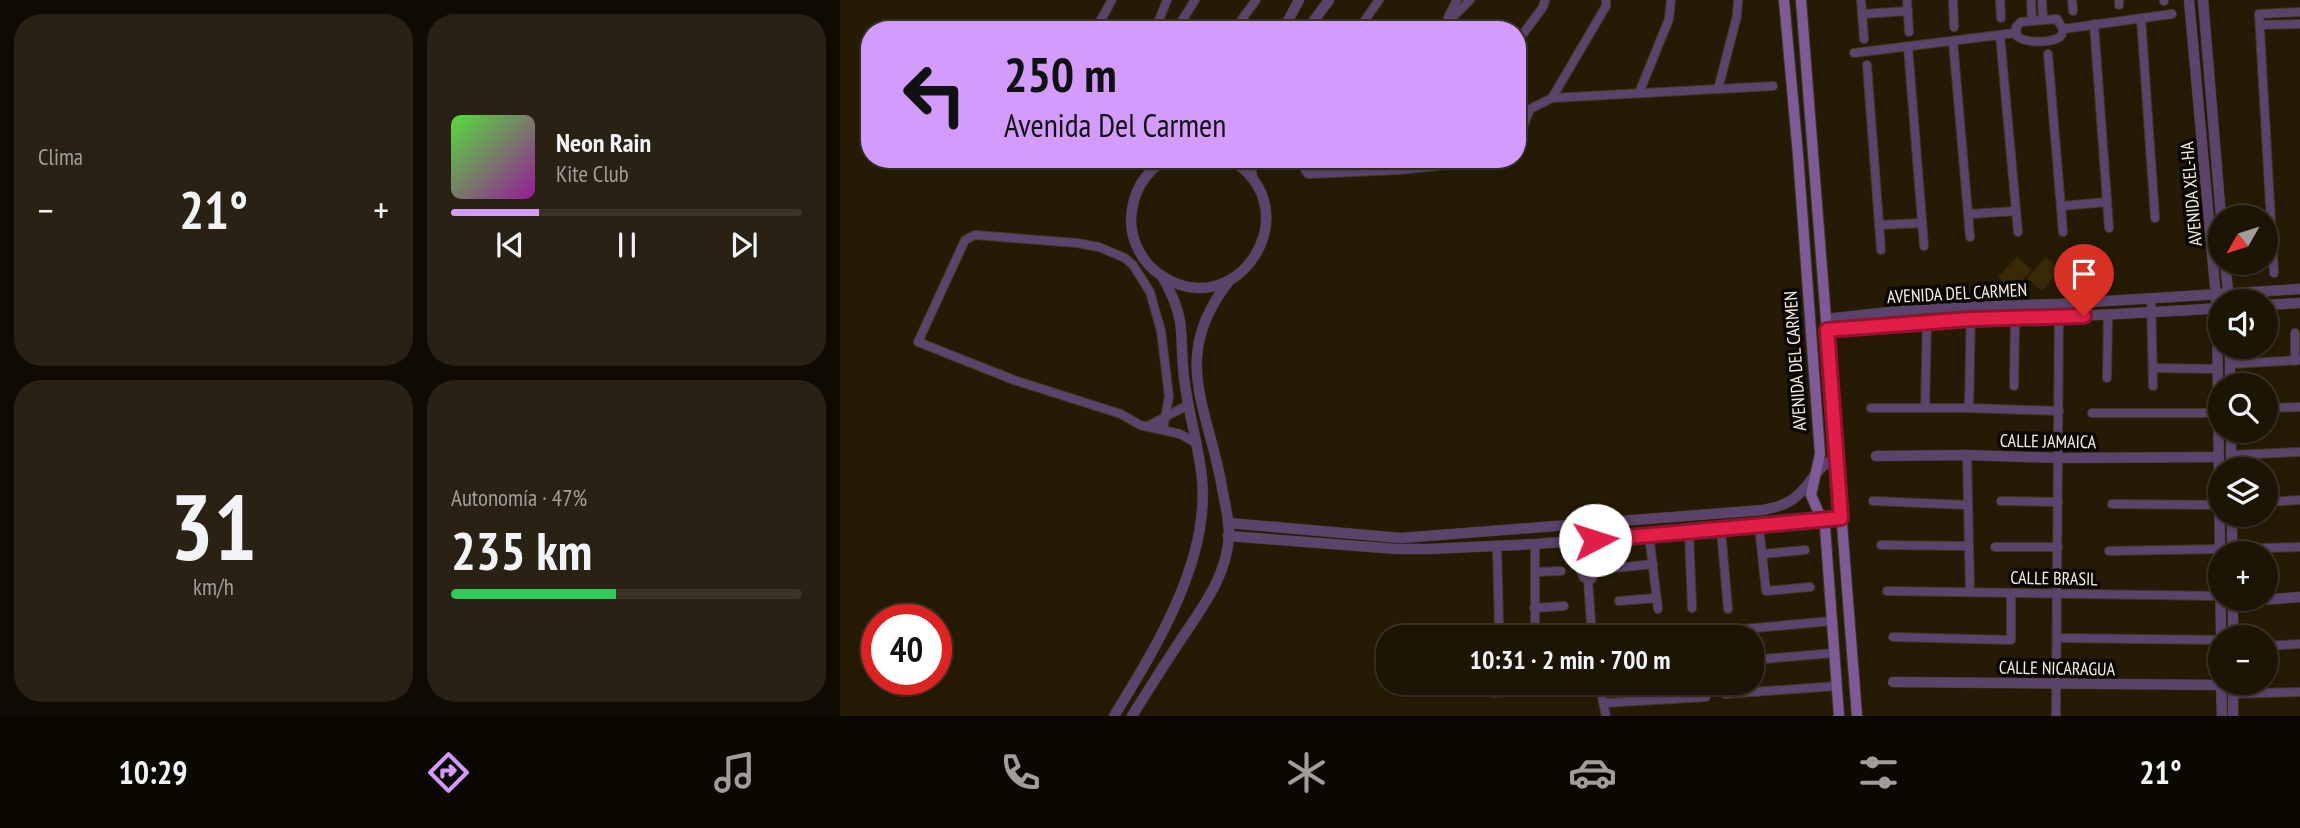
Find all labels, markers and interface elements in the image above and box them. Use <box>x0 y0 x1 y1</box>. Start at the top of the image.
text: 250 m <box>1004 42 1117 106</box>
icon: left <box>889 49 980 140</box>
text: Avenida Del Carmen <box>1004 104 1226 146</box>
text: Neon Rain <box>556 126 651 159</box>
street label: AVENIDA XEL-HA <box>2175 140 2207 247</box>
text: Clima <box>38 142 83 171</box>
text: Kite Club <box>556 159 629 188</box>
text: 21° <box>179 176 248 243</box>
text: − <box>38 185 54 234</box>
text: + <box>373 185 389 234</box>
north arrow <box>2208 205 2278 275</box>
map controls <box>2208 205 2278 695</box>
icon: previous <box>491 226 529 264</box>
icon: pause <box>608 226 646 264</box>
icon: next <box>725 226 763 264</box>
pin <box>2054 244 2114 316</box>
icon: arrive <box>2065 255 2103 293</box>
street label: AVENIDA DEL CARMEN <box>1886 278 2028 308</box>
button: sound <box>2208 289 2278 359</box>
street label: AVENIDA DEL CARMEN <box>1779 290 1811 432</box>
button: search <box>2208 373 2278 443</box>
street label: CALLE JAMAICA <box>2000 429 2097 453</box>
button: layers <box>2208 457 2278 527</box>
text: 31 <box>170 467 257 585</box>
text: Autonomía · 47% <box>451 483 587 512</box>
position arrow <box>1558 503 1632 577</box>
text: 235 km <box>451 517 592 584</box>
button: + <box>2208 541 2278 611</box>
street label: CALLE BRASIL <box>2010 566 2098 590</box>
text: km/h <box>193 572 234 601</box>
speed limit sign: 40 <box>861 604 952 695</box>
button: − <box>2208 625 2278 695</box>
text: 10:31 · 2 min · 700 m <box>1470 643 1670 676</box>
street label: CALLE NICARAGUA <box>1999 655 2116 681</box>
icon: directions <box>424 748 473 797</box>
icon: music <box>710 748 759 797</box>
icon: phone <box>996 748 1045 797</box>
icon: climate <box>1282 748 1331 797</box>
icon: car <box>1568 748 1617 797</box>
icon: filters <box>1854 748 1903 797</box>
text: 10:29 <box>118 751 188 793</box>
text: 21° <box>2139 751 2182 793</box>

